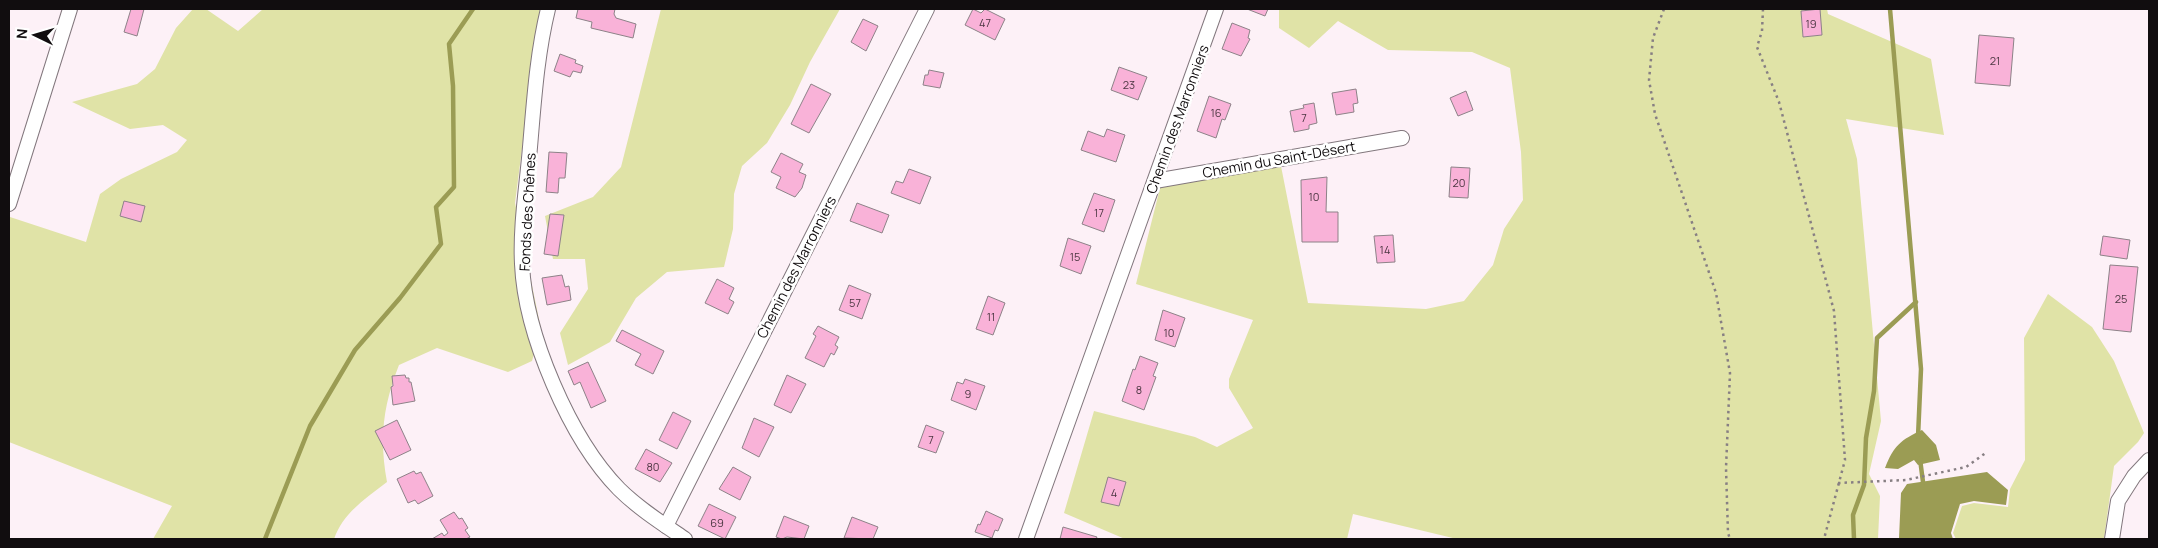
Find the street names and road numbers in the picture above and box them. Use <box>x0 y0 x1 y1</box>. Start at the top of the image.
street label: Chemin des Marronniers <box>1141 42 1213 196</box>
street label: Chemin du Saint-Désert <box>1201 136 1357 182</box>
street label: Fonds des Chênes <box>514 152 540 272</box>
street label: Chemin des Marronniers <box>752 193 840 341</box>

